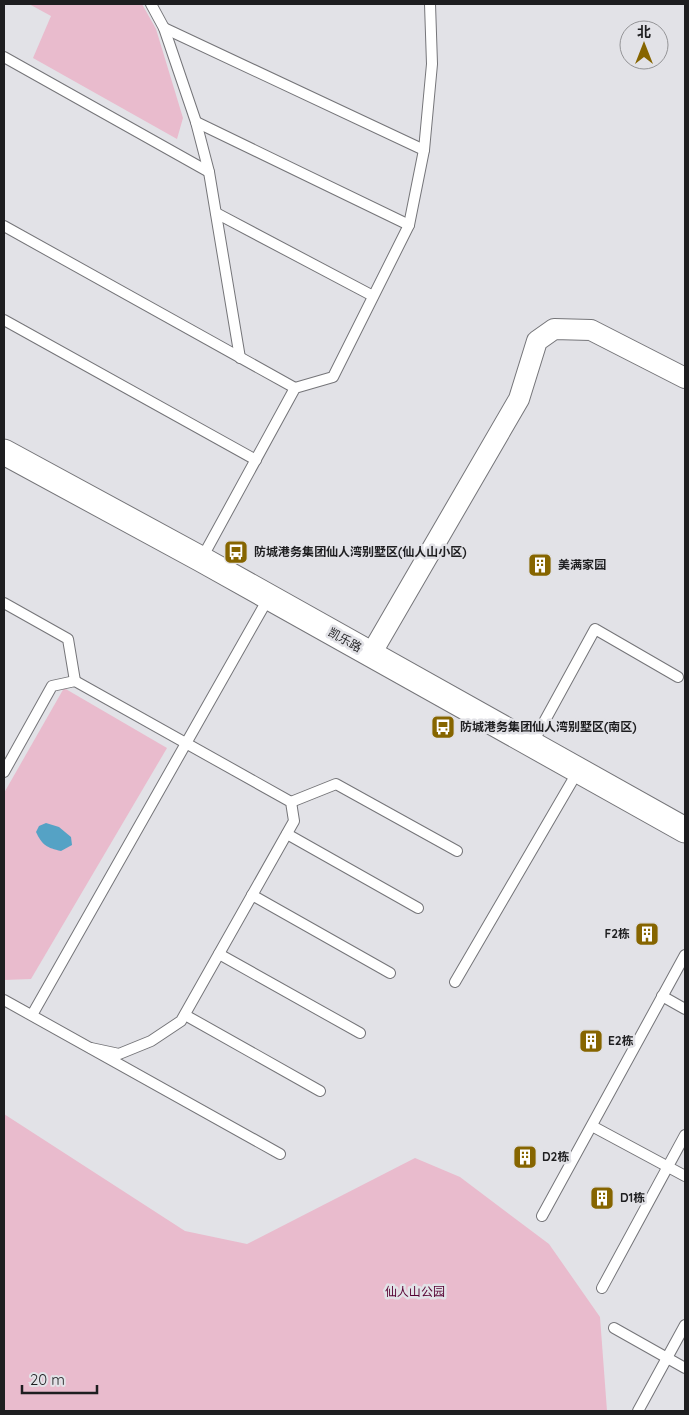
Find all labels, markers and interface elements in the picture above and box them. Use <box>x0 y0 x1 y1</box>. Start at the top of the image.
north arrow <box>619 20 669 70</box>
text: 北 <box>637 23 651 41</box>
bus stop icon: 防城港务集团仙人湾别墅区(仙人山小区) <box>223 539 249 565</box>
place label: 防城港务集团仙人湾别墅区(仙人山小区) <box>254 544 467 559</box>
building icon: 美满家园 <box>527 552 553 578</box>
place label: 美满家园 <box>558 557 606 572</box>
street label: 凯乐路 <box>326 624 365 655</box>
bus stop icon: 防城港务集团仙人湾别墅区(南区) <box>430 714 456 740</box>
place label: 防城港务集团仙人湾别墅区(南区) <box>460 719 637 734</box>
building icon: F2栋 <box>634 921 660 947</box>
place label: F2栋 <box>604 926 630 941</box>
building icon: E2栋 <box>578 1028 604 1054</box>
place label: E2栋 <box>608 1033 634 1048</box>
building icon: D2栋 <box>512 1144 538 1170</box>
place label: D2栋 <box>542 1149 569 1164</box>
building icon: D1栋 <box>589 1185 615 1211</box>
place label: D1栋 <box>620 1190 645 1205</box>
park label: 仙人山公园 <box>385 1284 445 1299</box>
scale bar <box>22 1362 98 1394</box>
text: 20 m <box>30 1370 65 1389</box>

